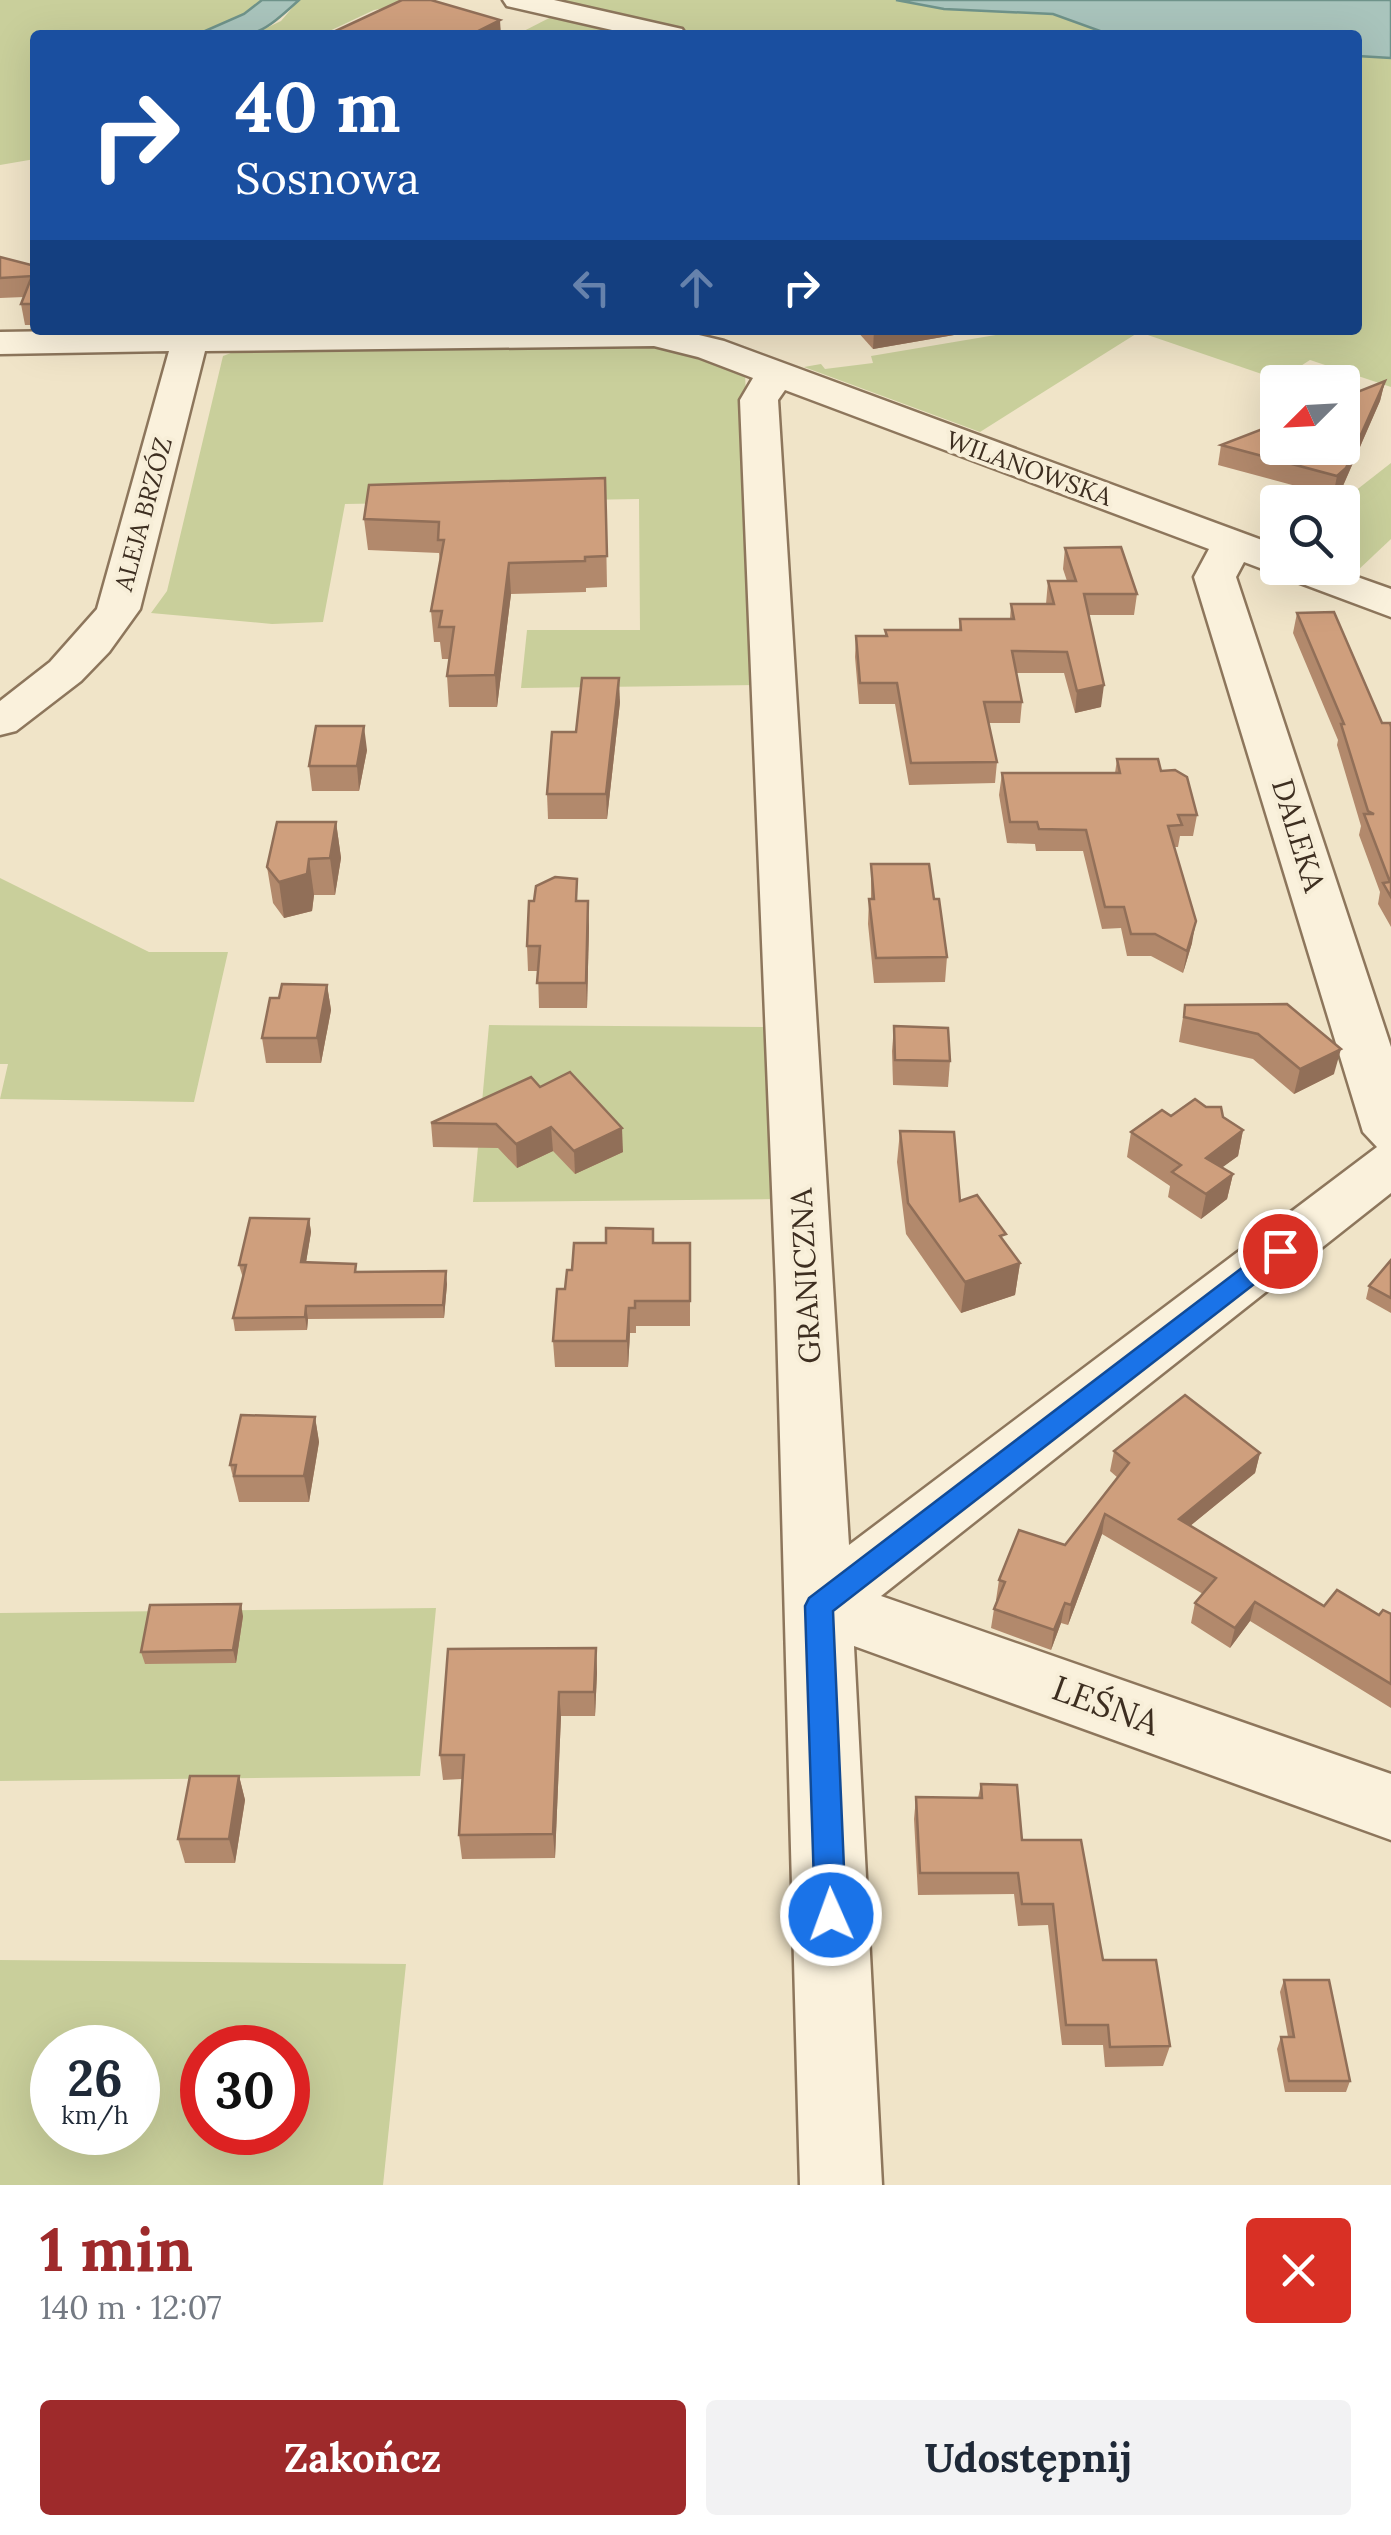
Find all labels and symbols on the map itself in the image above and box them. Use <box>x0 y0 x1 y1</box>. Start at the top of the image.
north arrow <box>1260 365 1360 465</box>
street label: WILANOWSKA <box>942 423 1117 513</box>
street label: ALEJA BRZÓZ <box>107 434 179 595</box>
street label: DALEKA <box>1264 774 1334 897</box>
street label: GRANICZNA <box>781 1186 829 1365</box>
pin <box>1238 1209 1323 1294</box>
street label: LEŚNA <box>1046 1665 1167 1745</box>
position arrow <box>779 1863 883 1967</box>
speed limit sign: 30 <box>180 2025 310 2155</box>

